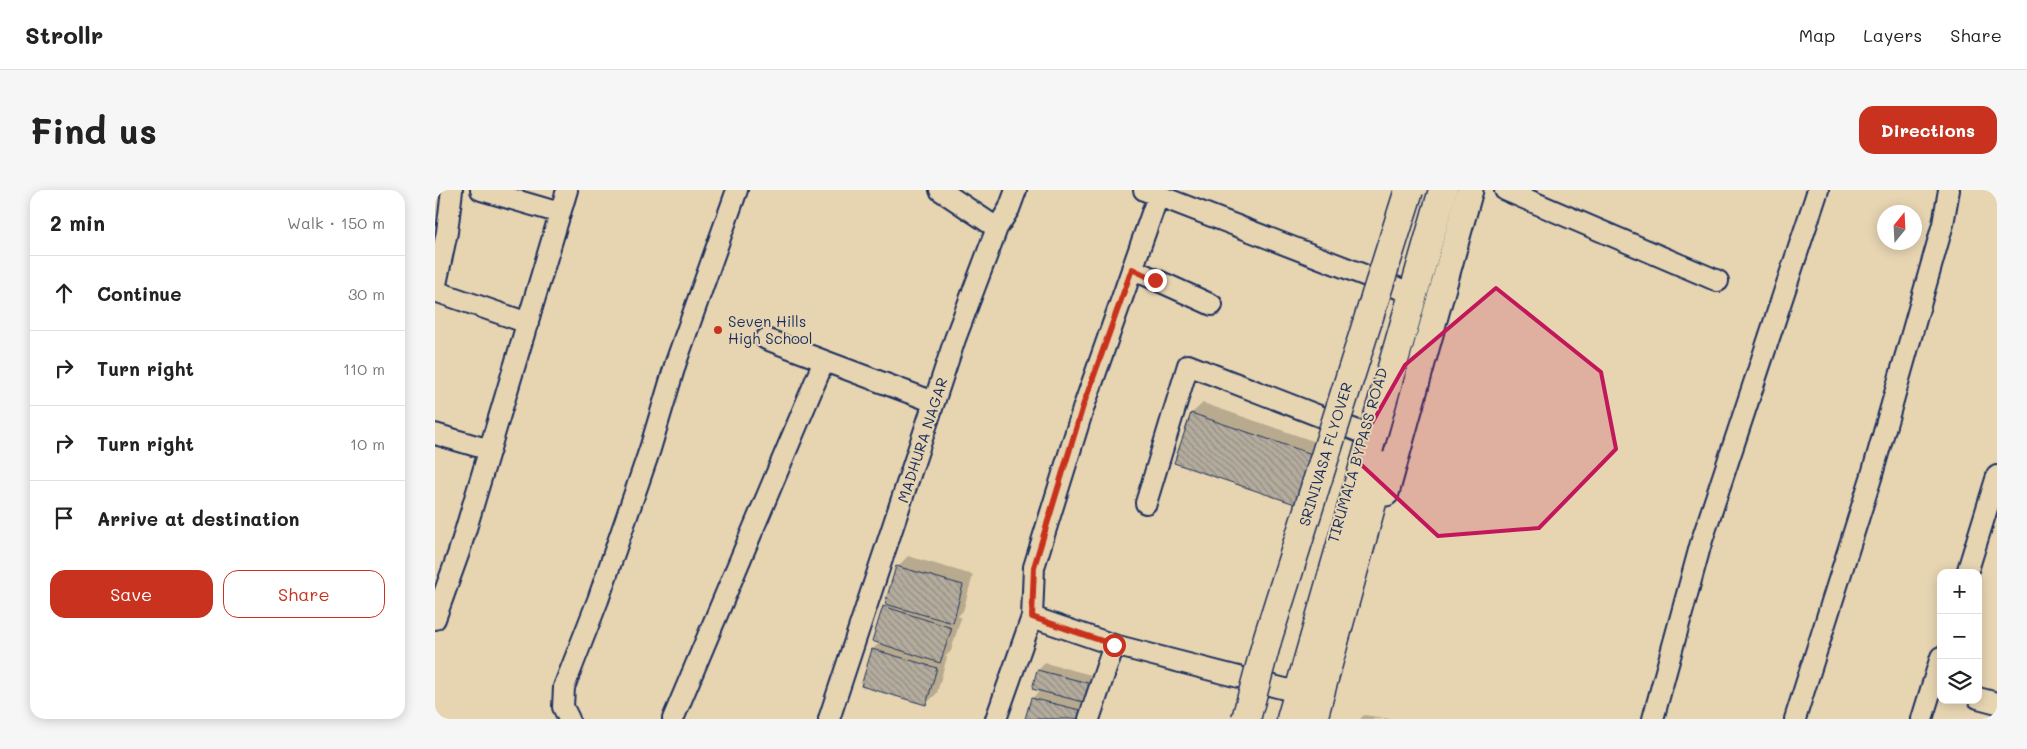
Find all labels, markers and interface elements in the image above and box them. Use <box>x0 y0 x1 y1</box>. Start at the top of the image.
text: Strollr <box>25 19 103 50</box>
text: Map <box>1799 23 1835 47</box>
text: Layers <box>1863 23 1922 47</box>
text: Share <box>1950 23 2002 47</box>
button: Directions <box>1859 106 1997 154</box>
text: Find us <box>30 107 157 153</box>
north arrow <box>1877 205 1922 250</box>
text: 2 min <box>50 209 105 236</box>
text: Walk · 150 m <box>287 212 385 233</box>
route end <box>1144 269 1167 292</box>
icon: ahead <box>50 279 78 307</box>
text: Continue <box>97 281 182 306</box>
text: 30 m <box>348 283 385 304</box>
place label: Seven Hills High School <box>728 311 813 348</box>
marker: Seven Hills High School <box>712 324 724 336</box>
icon: right <box>50 354 78 382</box>
text: Turn right <box>97 356 194 381</box>
text: 110 m <box>343 358 385 379</box>
street label: TIRUMALA BYPASS ROAD <box>1322 365 1392 545</box>
street label: MADHURA NAGAR <box>892 375 952 505</box>
street label: SRINIVASA FLYOVER <box>1294 380 1356 528</box>
icon: right <box>50 429 78 457</box>
text: Turn right <box>97 431 194 456</box>
text: 10 m <box>350 433 385 454</box>
icon: arrive <box>50 504 78 532</box>
text: Arrive at destination <box>97 506 300 531</box>
map controls <box>1937 569 1982 704</box>
button: + <box>1937 569 1982 614</box>
button: Save <box>50 570 213 618</box>
button: Share <box>223 570 385 618</box>
button: − <box>1937 614 1982 659</box>
route start <box>1103 634 1126 657</box>
button: layers <box>1937 659 1982 704</box>

